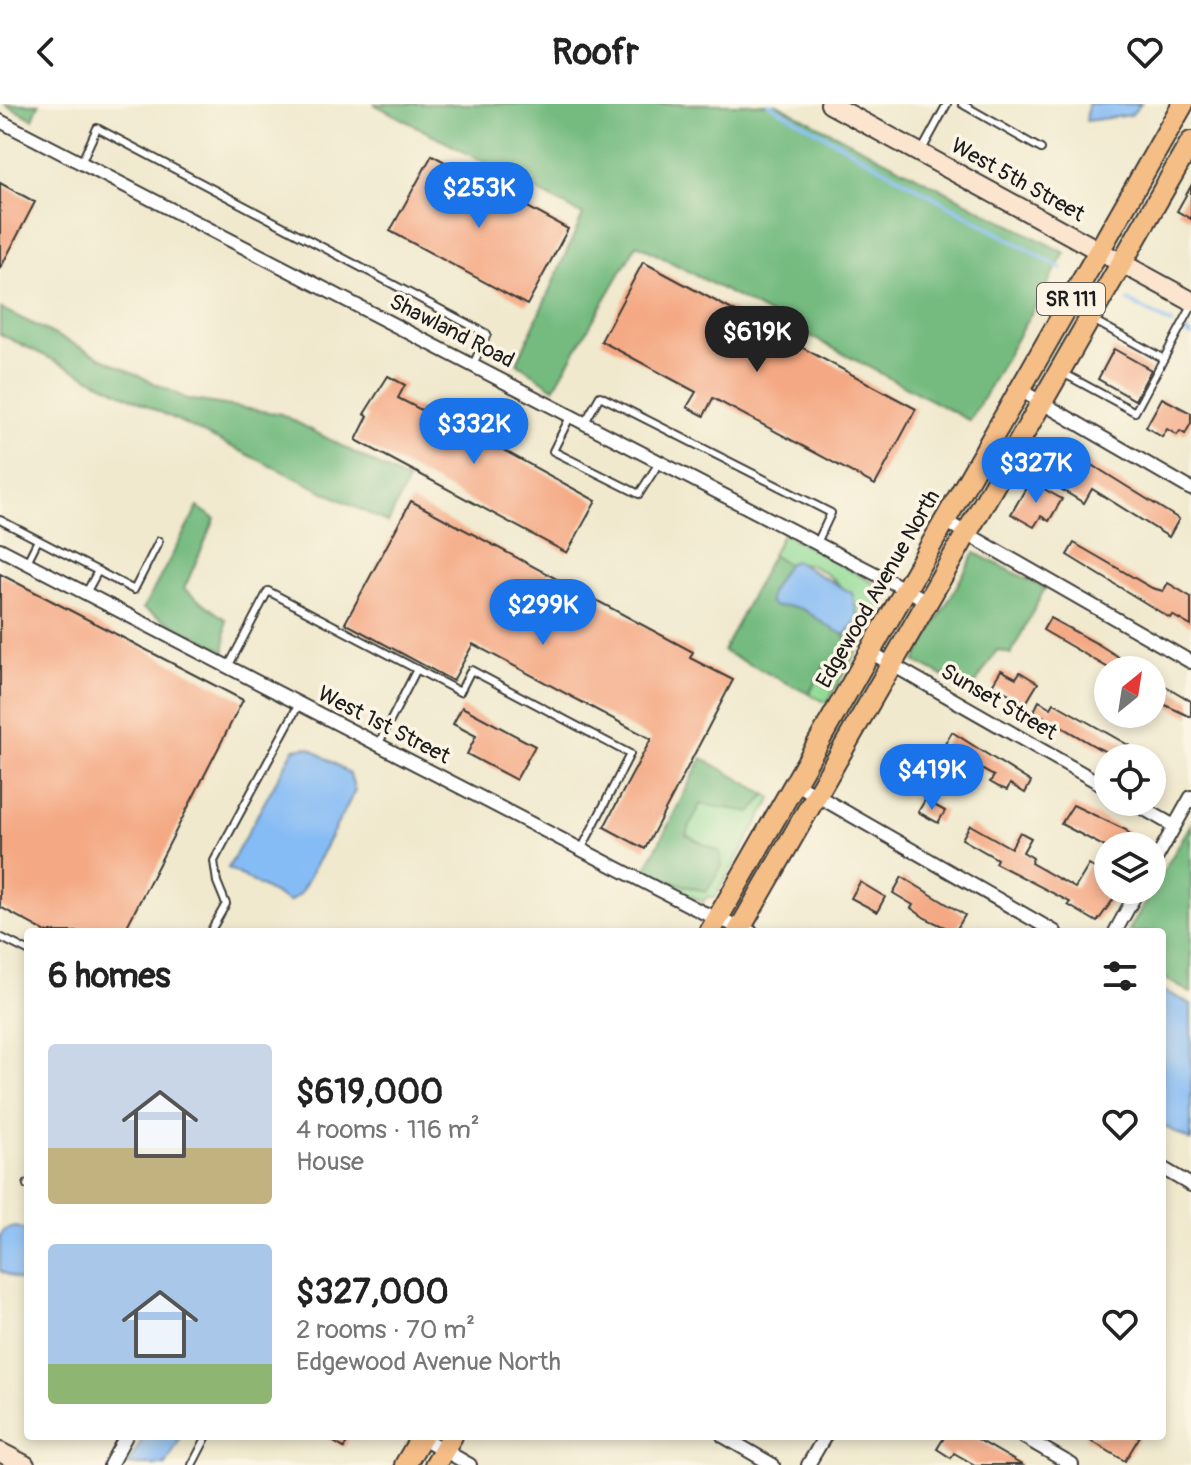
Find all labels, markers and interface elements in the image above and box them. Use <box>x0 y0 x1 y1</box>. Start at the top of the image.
icon: back <box>24 30 68 74</box>
text: Roofr <box>552 30 639 75</box>
icon: heart <box>1123 30 1167 74</box>
street label: West 5th Street <box>946 132 1090 228</box>
pin: $253K <box>423 162 535 230</box>
text: $253K <box>443 172 515 204</box>
road number: SR 111 <box>1037 283 1105 315</box>
street label: Shawland Road <box>385 288 519 374</box>
pin: $619K <box>701 306 813 374</box>
text: $619K <box>723 316 791 348</box>
pin: $332K <box>418 398 530 466</box>
text: $332K <box>437 408 511 440</box>
pin: $327K <box>980 437 1092 505</box>
text: $327K <box>1000 447 1072 479</box>
street label: Edgewood Avenue North <box>810 485 946 693</box>
pin: $299K <box>487 579 599 647</box>
text: $299K <box>507 589 579 621</box>
north arrow <box>1094 656 1166 728</box>
map controls <box>1094 656 1166 904</box>
street label: Sunset Street <box>936 657 1062 747</box>
street label: West 1st Street <box>313 680 455 770</box>
pin: $419K <box>876 744 988 812</box>
button: locate <box>1094 744 1166 816</box>
text: $419K <box>898 754 966 786</box>
button: layers <box>1094 832 1166 904</box>
icon: filters <box>1098 954 1142 998</box>
text: 6 homes <box>48 955 171 998</box>
text: $619,000 <box>296 1071 443 1114</box>
icon: home <box>112 1076 208 1172</box>
icon: heart <box>1098 1102 1142 1146</box>
text: 4 rooms · 116 m² <box>296 1114 480 1146</box>
text: House <box>296 1146 364 1178</box>
text: $327,000 <box>296 1271 449 1314</box>
icon: home <box>112 1276 208 1372</box>
icon: heart <box>1098 1302 1142 1346</box>
text: 2 rooms · 70 m² <box>296 1314 475 1346</box>
text: Edgewood Avenue North <box>296 1346 561 1378</box>

